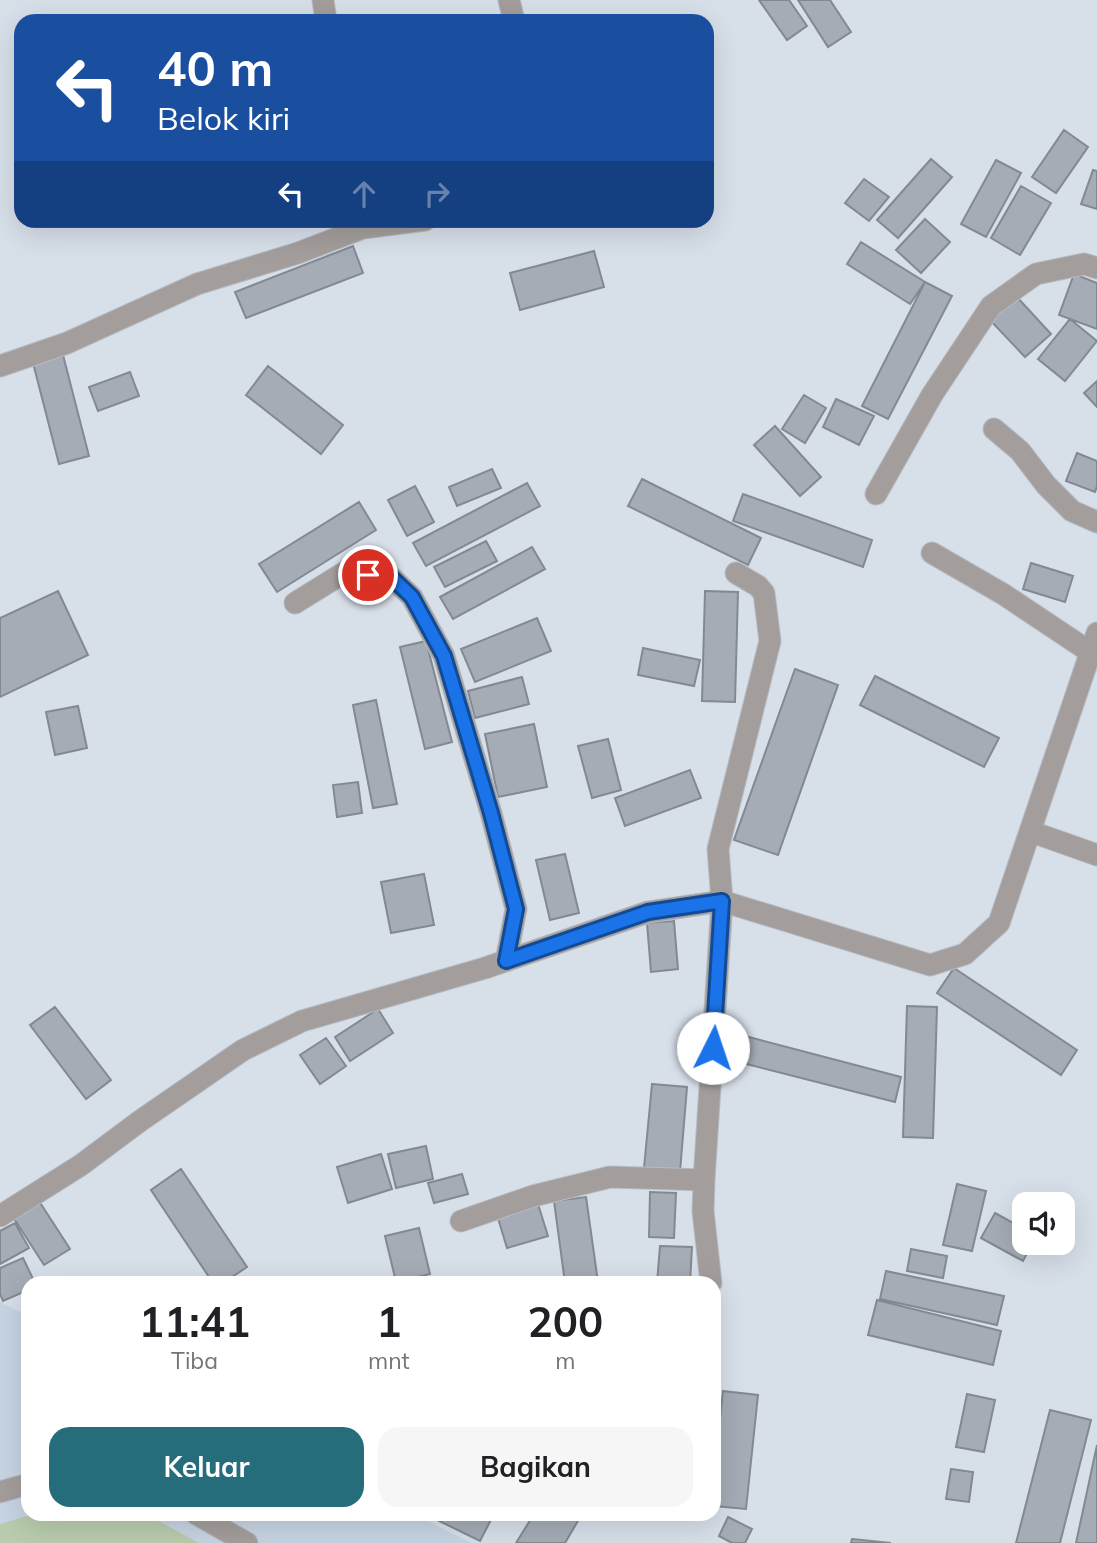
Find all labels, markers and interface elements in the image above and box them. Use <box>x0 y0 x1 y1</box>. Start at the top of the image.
text: 40 m <box>157 37 273 98</box>
icon: left <box>42 42 133 133</box>
text: Belok kiri <box>157 98 290 138</box>
icon: left <box>272 175 310 213</box>
icon: ahead <box>345 175 383 213</box>
icon: right <box>418 175 456 213</box>
pin <box>338 545 398 605</box>
icon: arrive <box>349 556 387 594</box>
position arrow <box>676 1011 750 1085</box>
map controls <box>1012 1192 1075 1255</box>
button: sound <box>1012 1192 1075 1255</box>
text: 11:41 <box>139 1295 250 1348</box>
text: 1 <box>376 1295 401 1348</box>
text: 200 <box>528 1295 603 1348</box>
text: Tiba <box>171 1346 218 1375</box>
text: mnt <box>368 1346 410 1375</box>
text: m <box>555 1346 575 1375</box>
button: Keluar <box>49 1427 364 1507</box>
button: Bagikan <box>378 1427 693 1507</box>

